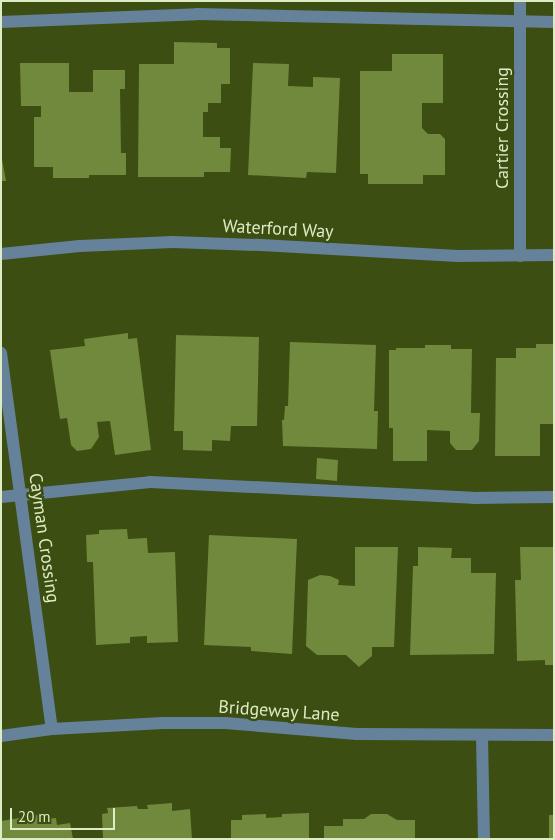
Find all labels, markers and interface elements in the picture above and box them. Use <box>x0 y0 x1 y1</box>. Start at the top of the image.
street label: Cartier Crossing <box>491 67 513 189</box>
street label: Waterford Way <box>222 215 334 243</box>
street label: Cayman Crossing <box>24 472 64 604</box>
street label: Bridgeway Lane <box>217 696 341 726</box>
scale bar <box>12 798 118 830</box>
text: 20 m <box>18 807 51 826</box>

